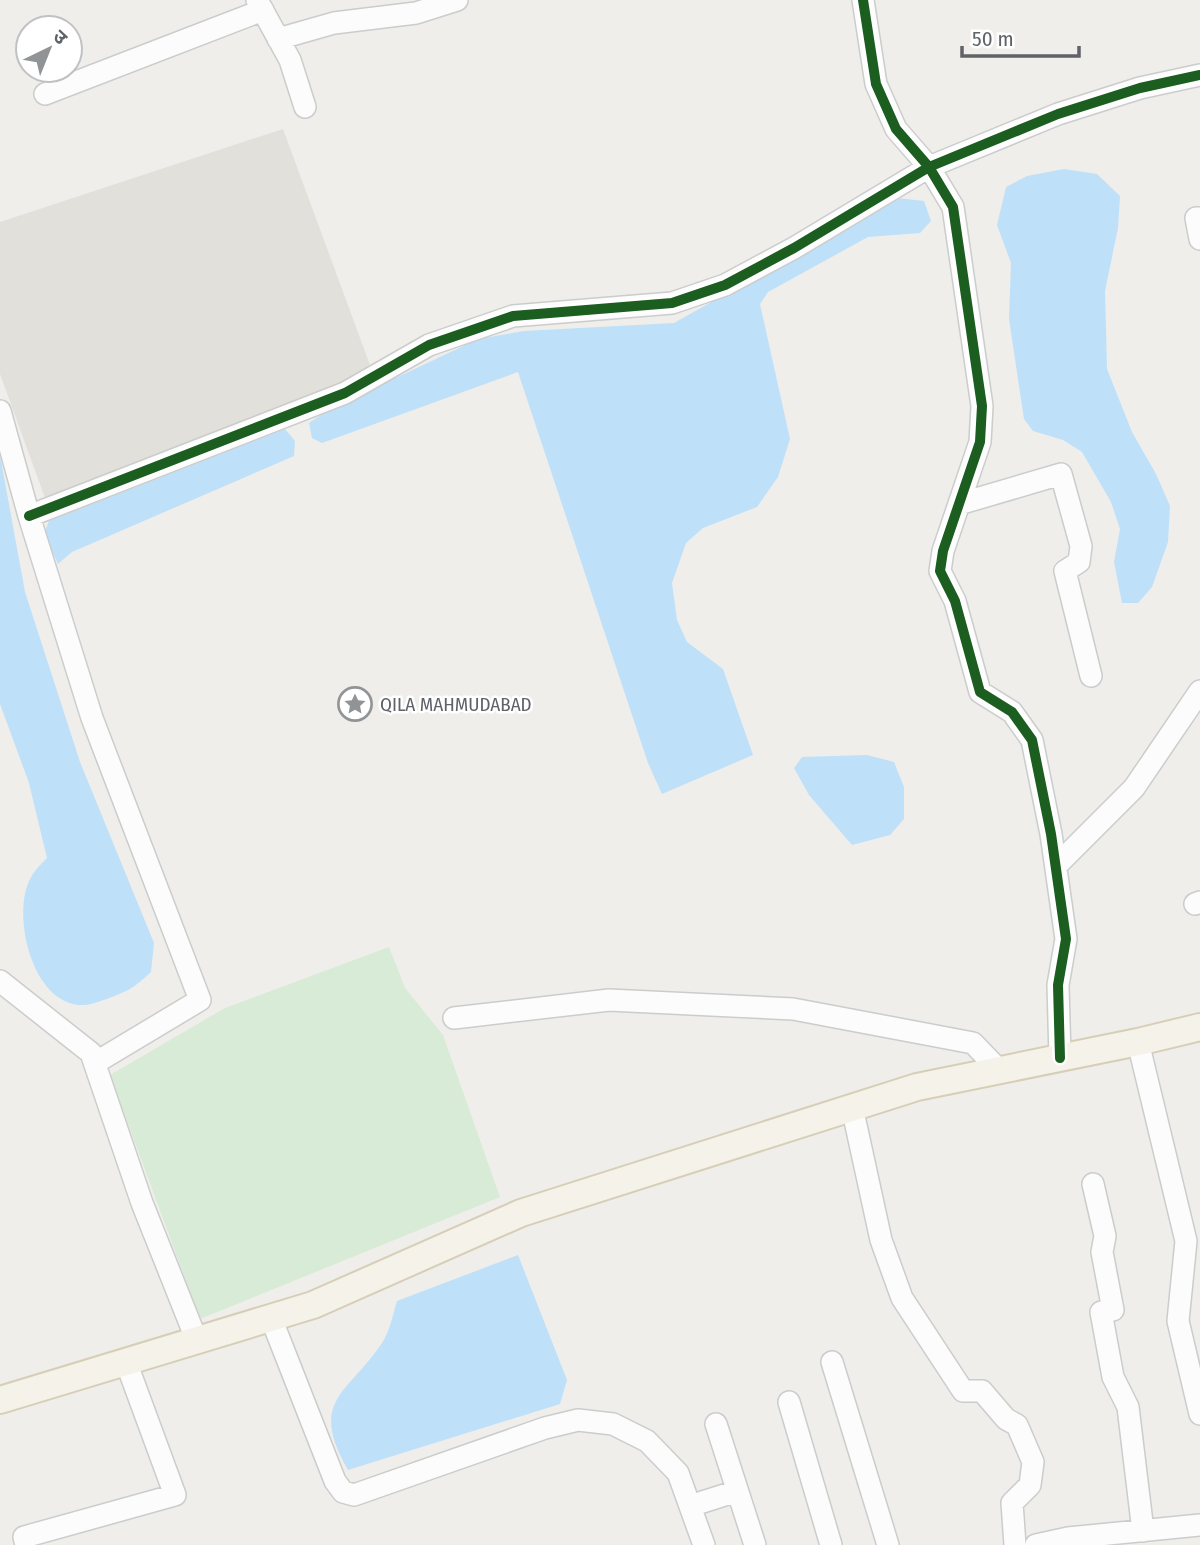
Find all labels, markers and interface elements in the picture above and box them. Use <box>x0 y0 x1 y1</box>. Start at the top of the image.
north arrow <box>14 14 84 84</box>
scale bar <box>962 14 1079 58</box>
text: उ <box>48 25 73 50</box>
text: 50 m <box>972 26 1014 52</box>
place icon: QILA MAHMUDABAD <box>336 685 374 723</box>
place label: QILA MAHMUDABAD <box>380 693 532 716</box>

